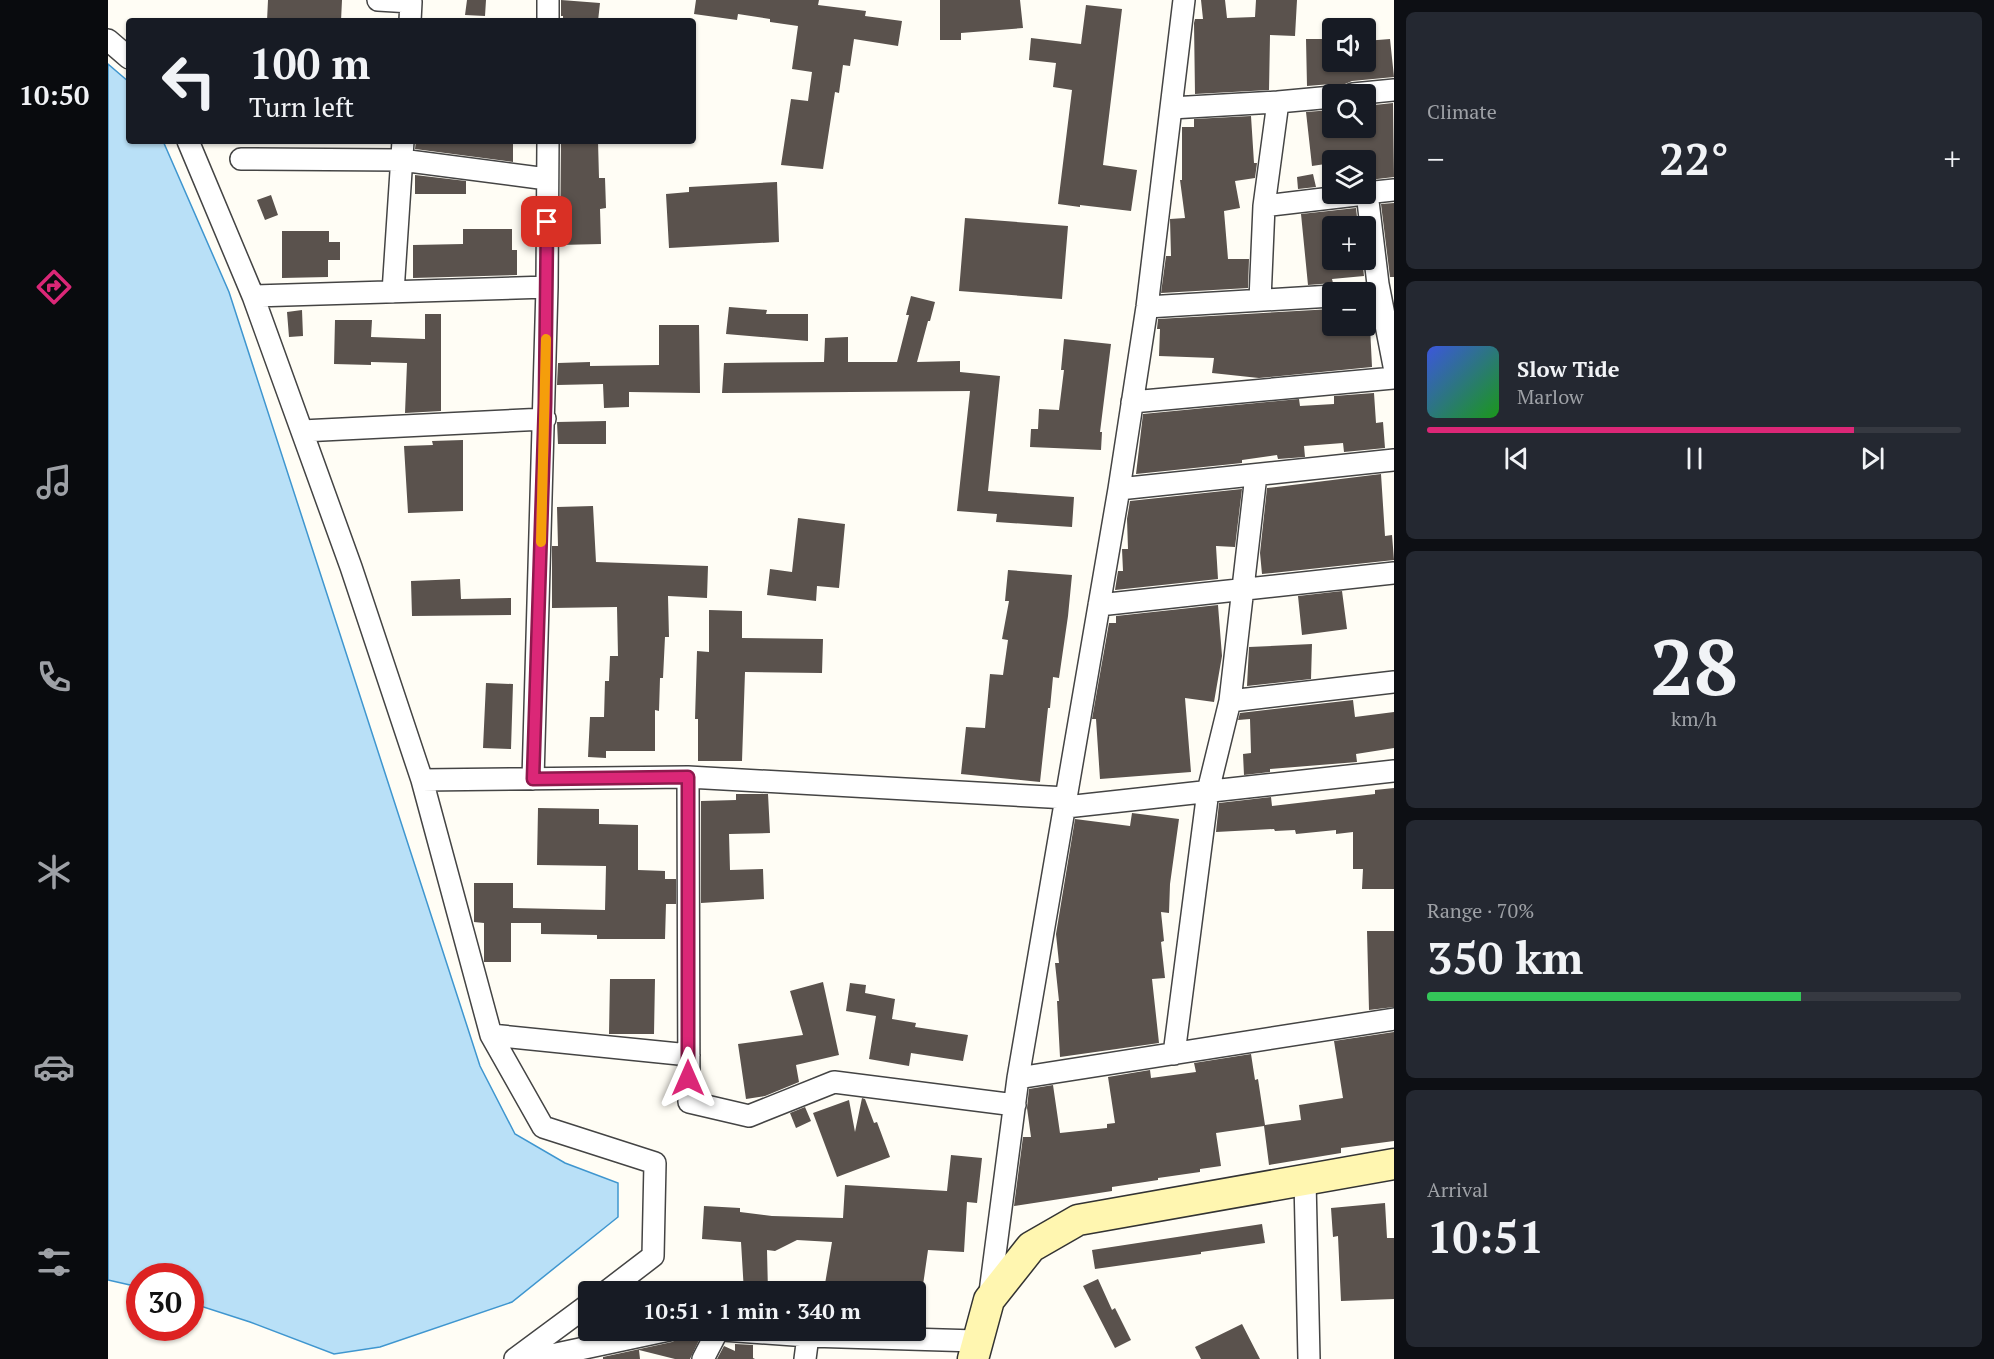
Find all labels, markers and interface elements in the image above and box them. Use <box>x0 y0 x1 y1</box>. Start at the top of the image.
map controls <box>1322 18 1376 336</box>
button: sound <box>1322 18 1376 72</box>
text: 100 m <box>249 35 370 91</box>
icon: left <box>150 42 228 120</box>
text: 10:50 <box>19 77 89 113</box>
button: search <box>1322 84 1376 138</box>
text: Turn left <box>249 89 354 125</box>
text: Climate <box>1427 98 1497 125</box>
text: 22° <box>1659 128 1729 188</box>
text: − <box>1427 137 1445 180</box>
text: + <box>1943 137 1961 180</box>
button: layers <box>1322 150 1376 204</box>
pin <box>521 196 572 247</box>
icon: arrive <box>530 205 563 238</box>
button: + <box>1322 216 1376 270</box>
icon: directions <box>33 266 75 308</box>
button: − <box>1322 282 1376 336</box>
text: Slow Tide <box>1517 354 1620 383</box>
text: Marlow <box>1517 383 1584 410</box>
icon: previous <box>1500 442 1533 475</box>
icon: pause <box>1678 442 1711 475</box>
icon: next <box>1856 442 1889 475</box>
icon: music <box>33 461 75 503</box>
text: 28 <box>1650 614 1738 717</box>
icon: phone <box>33 656 75 698</box>
text: km/h <box>1671 705 1717 732</box>
icon: climate <box>33 851 75 893</box>
text: Range · 70% <box>1427 897 1534 924</box>
text: 350 km <box>1427 927 1583 987</box>
icon: car <box>33 1046 75 1088</box>
position arrow <box>656 1046 720 1110</box>
text: Arrival <box>1427 1176 1488 1203</box>
text: 10:51 <box>1427 1206 1544 1266</box>
icon: filters <box>33 1241 75 1283</box>
speed limit sign: 30 <box>126 1263 204 1341</box>
text: 10:51 · 1 min · 340 m <box>643 1296 861 1325</box>

